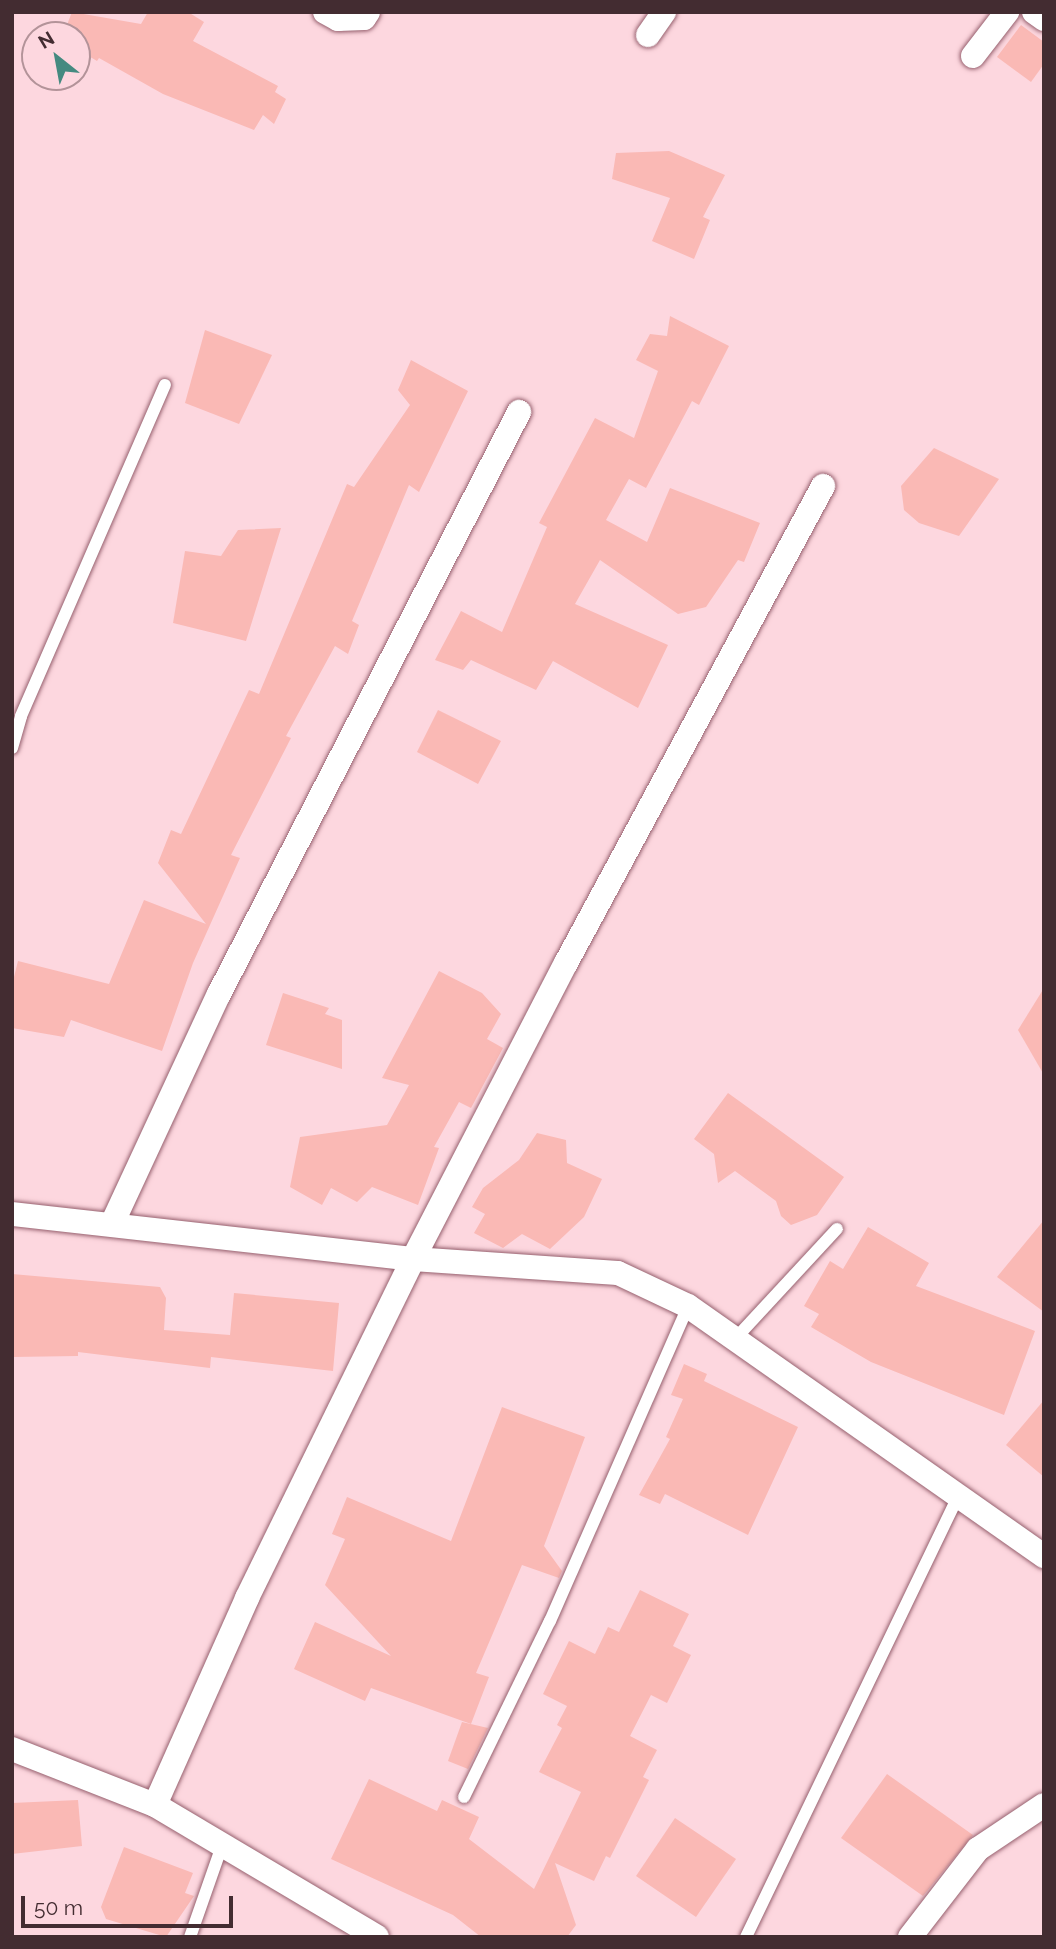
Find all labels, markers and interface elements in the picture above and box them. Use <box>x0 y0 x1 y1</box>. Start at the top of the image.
north arrow <box>21 21 91 91</box>
text: N <box>34 27 58 53</box>
scale bar <box>24 1882 236 1926</box>
text: 50 m <box>34 1895 83 1920</box>

